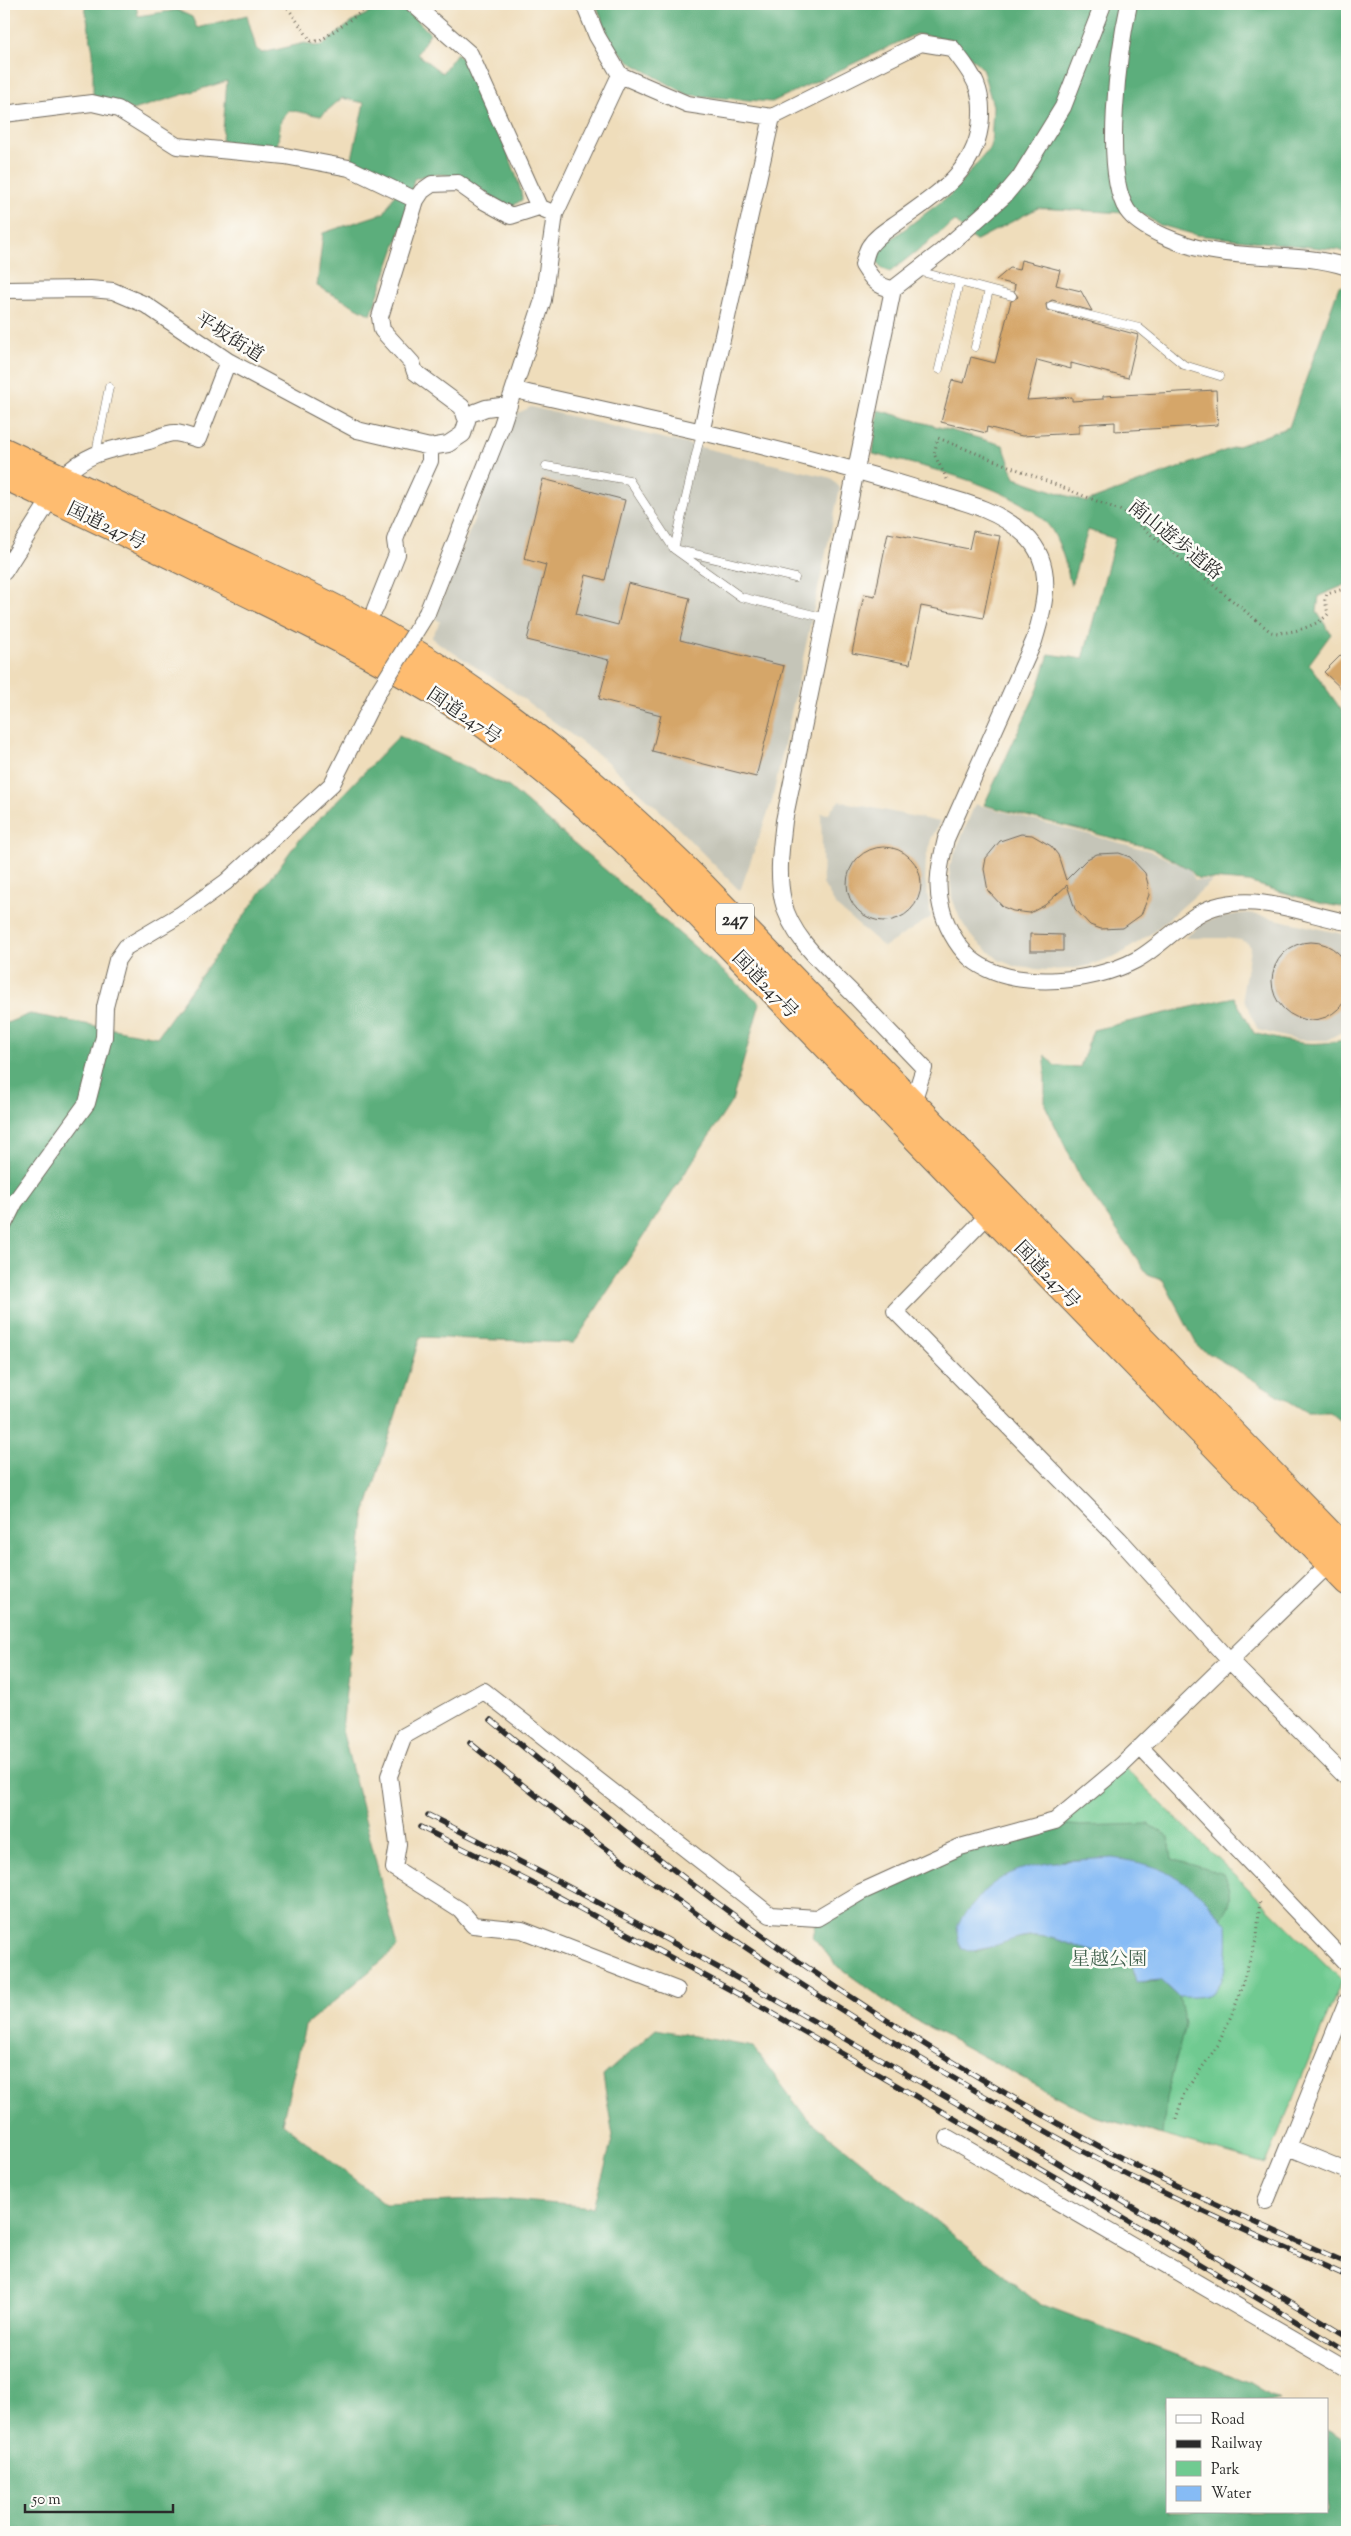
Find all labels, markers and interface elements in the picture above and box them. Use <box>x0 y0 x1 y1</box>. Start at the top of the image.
street label: 平坂街道 <box>189 307 268 370</box>
street label: 南山遊歩道路 <box>1122 495 1227 587</box>
street label: 国道247号 <box>62 496 150 558</box>
street label: 国道247号 <box>421 682 506 752</box>
road number: 247 <box>716 904 754 934</box>
street label: 国道247号 <box>725 946 803 1026</box>
street label: 国道247号 <box>1007 1236 1085 1316</box>
park label: 星越公園 <box>1071 1947 1147 1974</box>
legend <box>1166 2398 1328 2514</box>
text: Road <box>1211 2410 1245 2431</box>
text: Railway <box>1211 2434 1263 2455</box>
text: Park <box>1211 2460 1240 2481</box>
scale bar <box>25 2481 172 2513</box>
text: Water <box>1211 2484 1252 2505</box>
text: 50 m <box>31 2490 61 2511</box>

